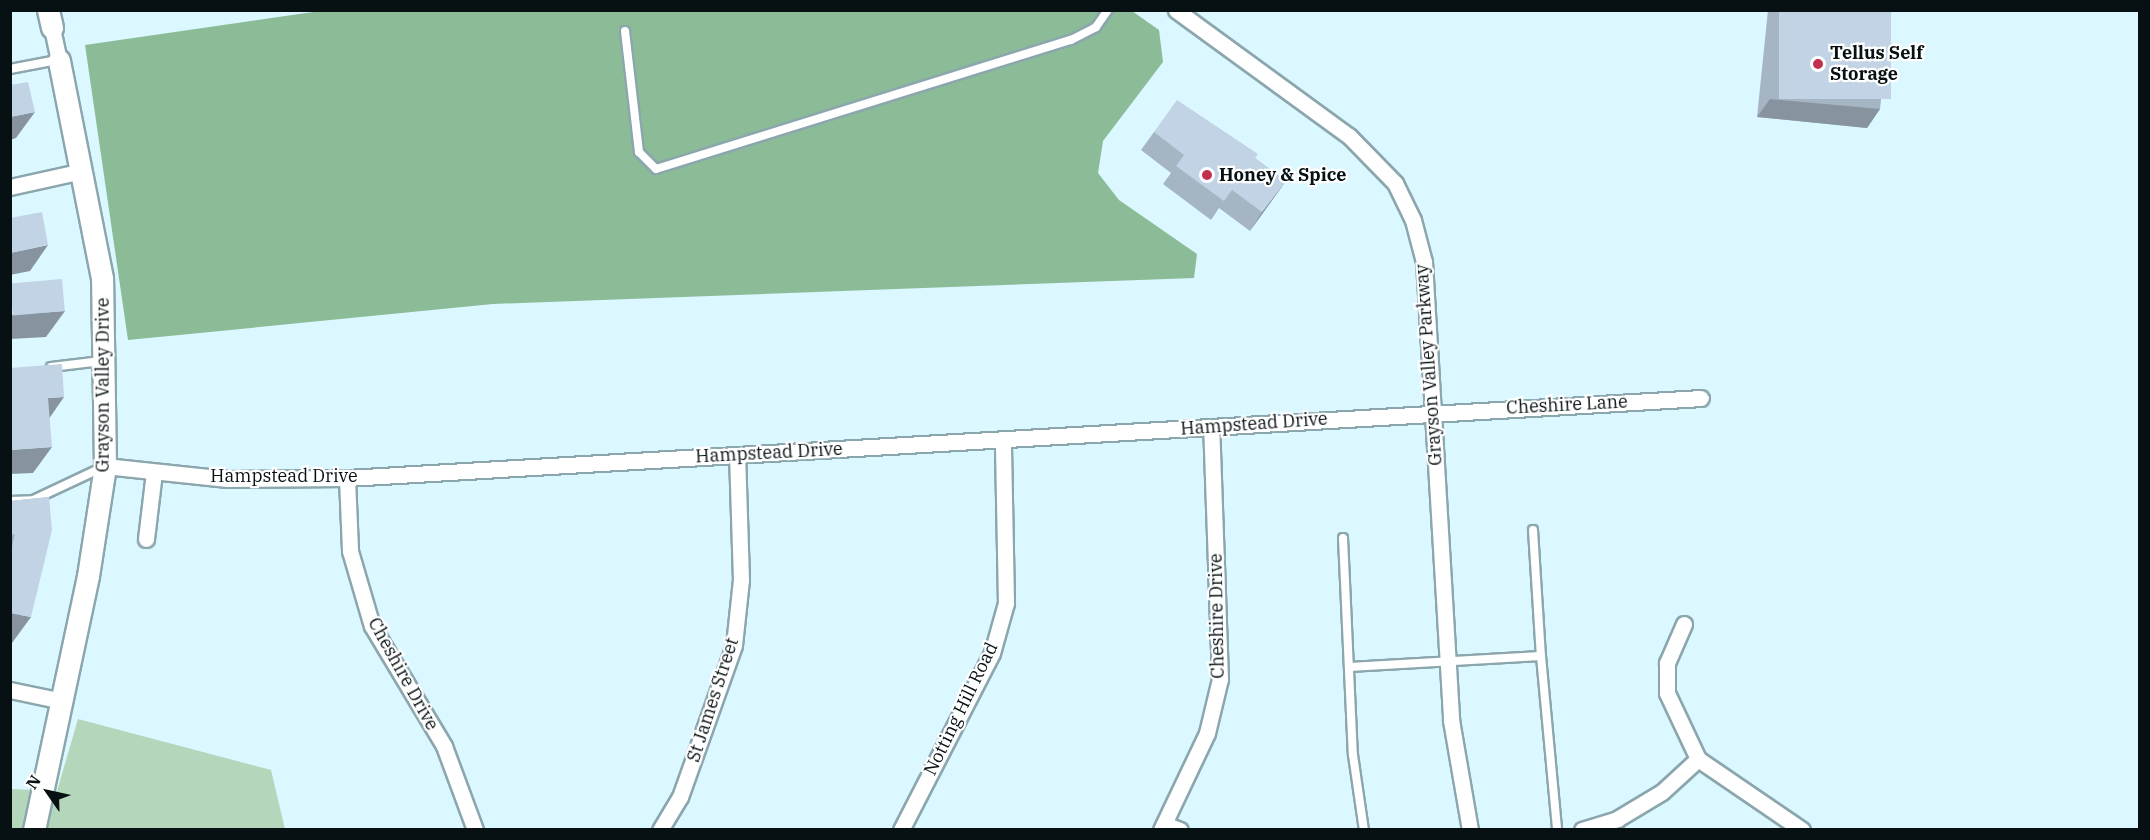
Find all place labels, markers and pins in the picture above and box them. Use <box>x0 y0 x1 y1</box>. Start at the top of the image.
place label: Tellus Self Storage <box>1830 43 1923 86</box>
marker: Tellus Self Storage <box>1811 57 1825 71</box>
place label: Honey & Spice <box>1219 164 1346 186</box>
marker: Honey & Spice <box>1200 168 1214 182</box>

